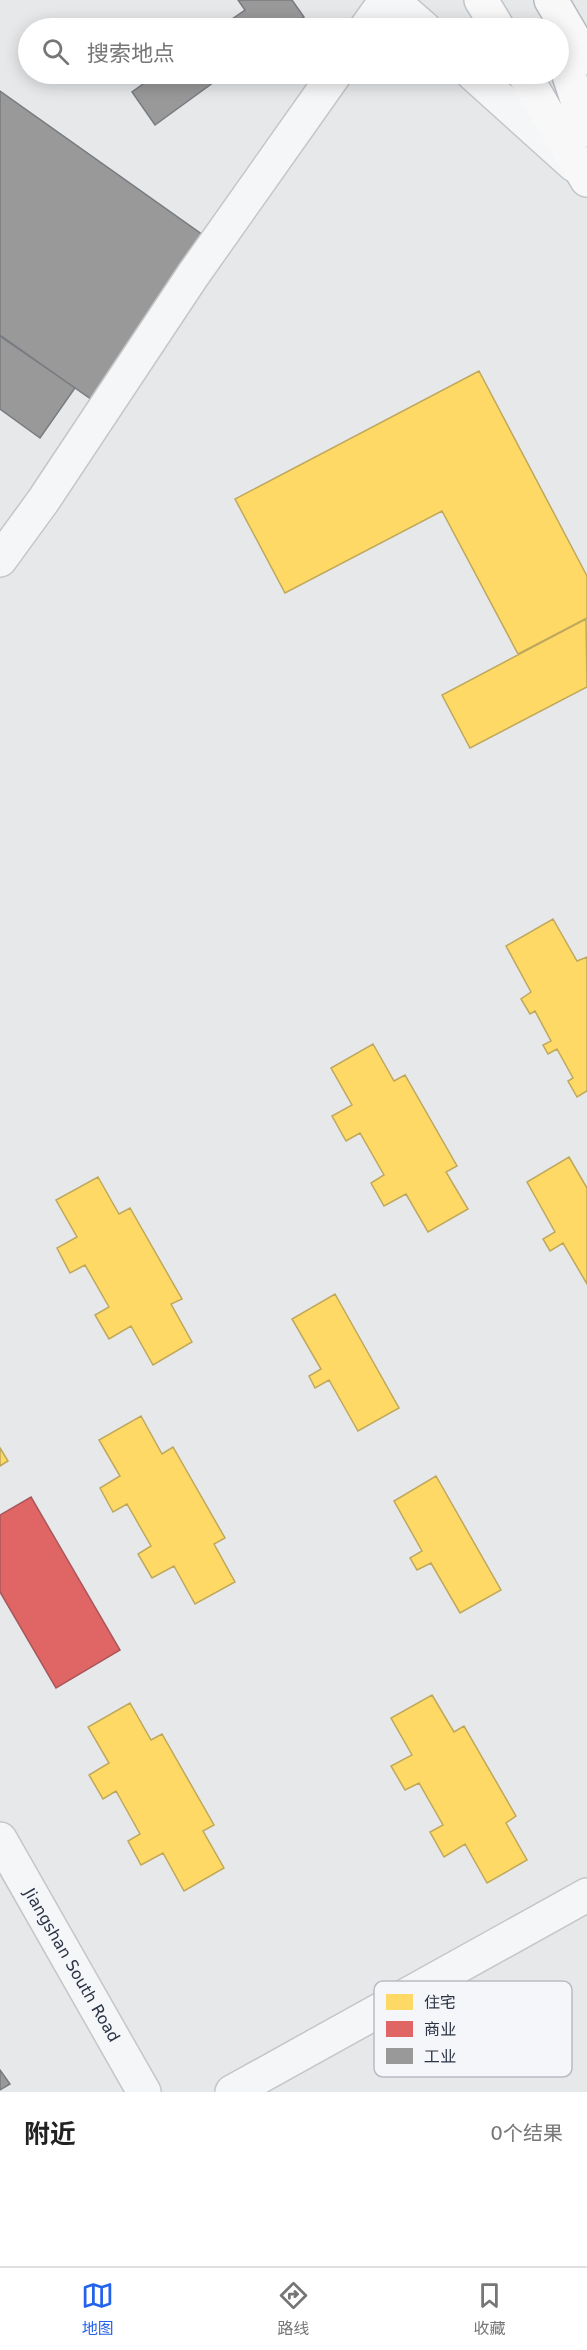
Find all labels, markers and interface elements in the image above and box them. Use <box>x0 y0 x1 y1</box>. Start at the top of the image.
search box <box>18 18 569 84</box>
icon: search <box>39 35 72 68</box>
text: 搜索地点 <box>87 41 175 66</box>
street label: Jiangshan South Road <box>20 1884 124 2045</box>
legend <box>374 1981 572 2077</box>
text: 住宅 <box>424 1993 456 2012</box>
text: 商业 <box>424 2020 456 2039</box>
text: 工业 <box>424 2047 456 2066</box>
text: 附近 <box>24 2119 76 2149</box>
text: 0个结果 <box>490 2121 563 2145</box>
tab: 地图 <box>81 2279 114 2339</box>
tab: 路线 <box>277 2279 310 2339</box>
tab: 收藏 <box>473 2279 506 2339</box>

